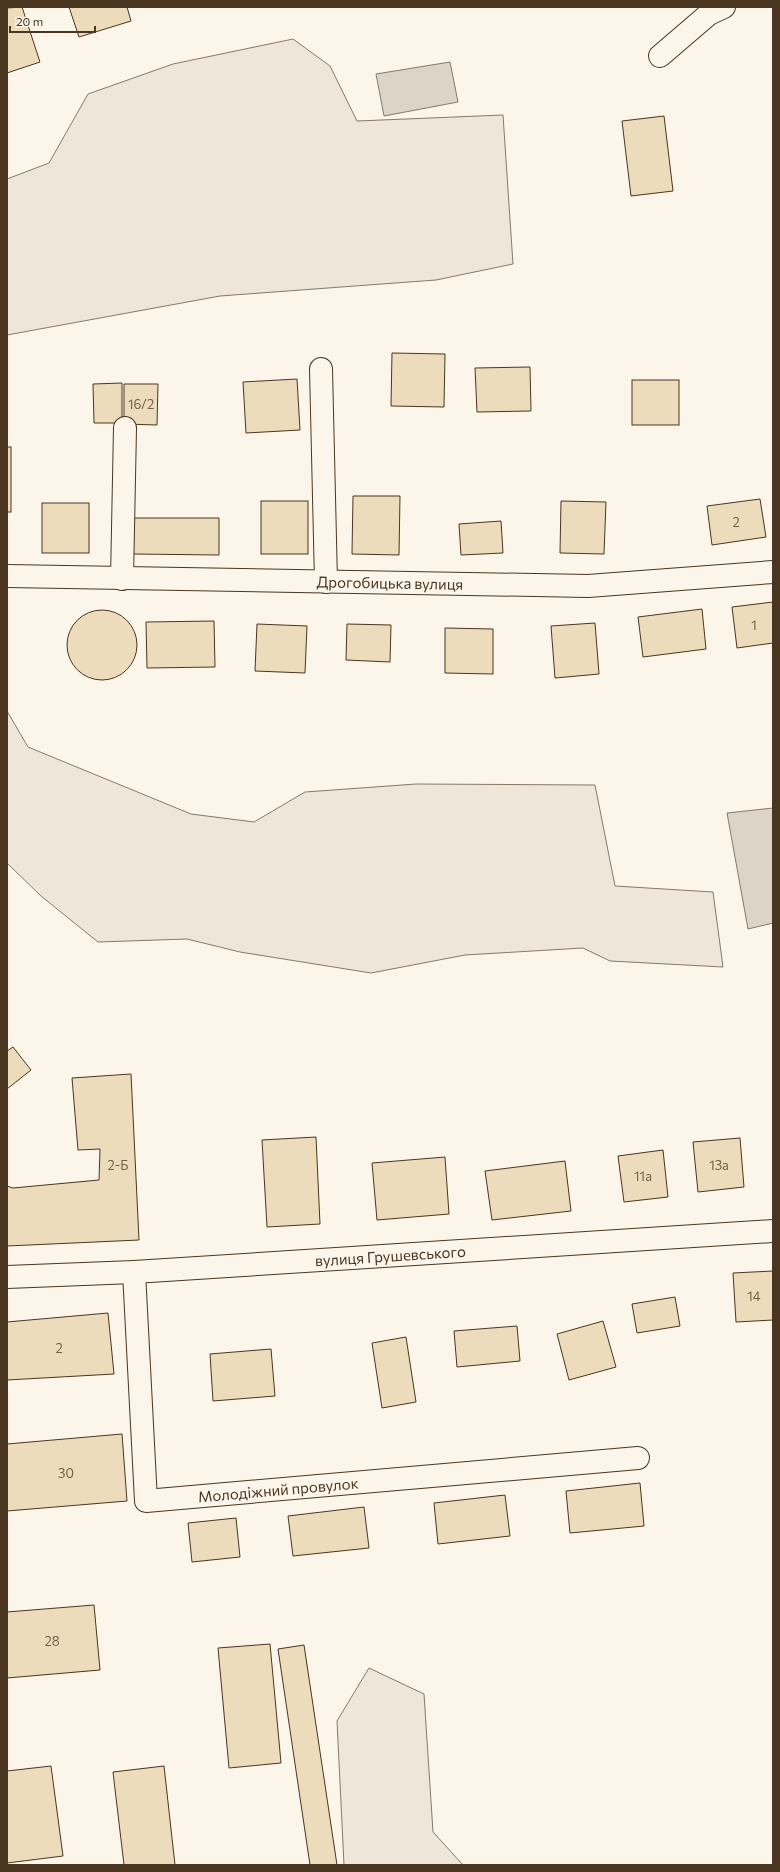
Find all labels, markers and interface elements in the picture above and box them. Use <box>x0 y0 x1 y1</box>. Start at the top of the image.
scale bar <box>10 8 95 34</box>
text: 20 m <box>16 14 43 28</box>
house number: 16/2 <box>128 396 154 412</box>
house number: 2 <box>732 514 740 530</box>
street label: Дрогобицька вулиця <box>316 572 464 593</box>
house number: 1 <box>751 617 757 633</box>
house number: 2-Б <box>108 1157 128 1173</box>
house number: 13а <box>709 1157 729 1173</box>
house number: 11а <box>634 1168 652 1184</box>
street label: вулиця Грушевського <box>314 1242 466 1269</box>
house number: 14 <box>747 1288 761 1304</box>
house number: 2 <box>55 1340 63 1356</box>
house number: 30 <box>58 1465 74 1481</box>
street label: Молодіжний провулок <box>197 1473 359 1505</box>
house number: 28 <box>44 1633 60 1649</box>

